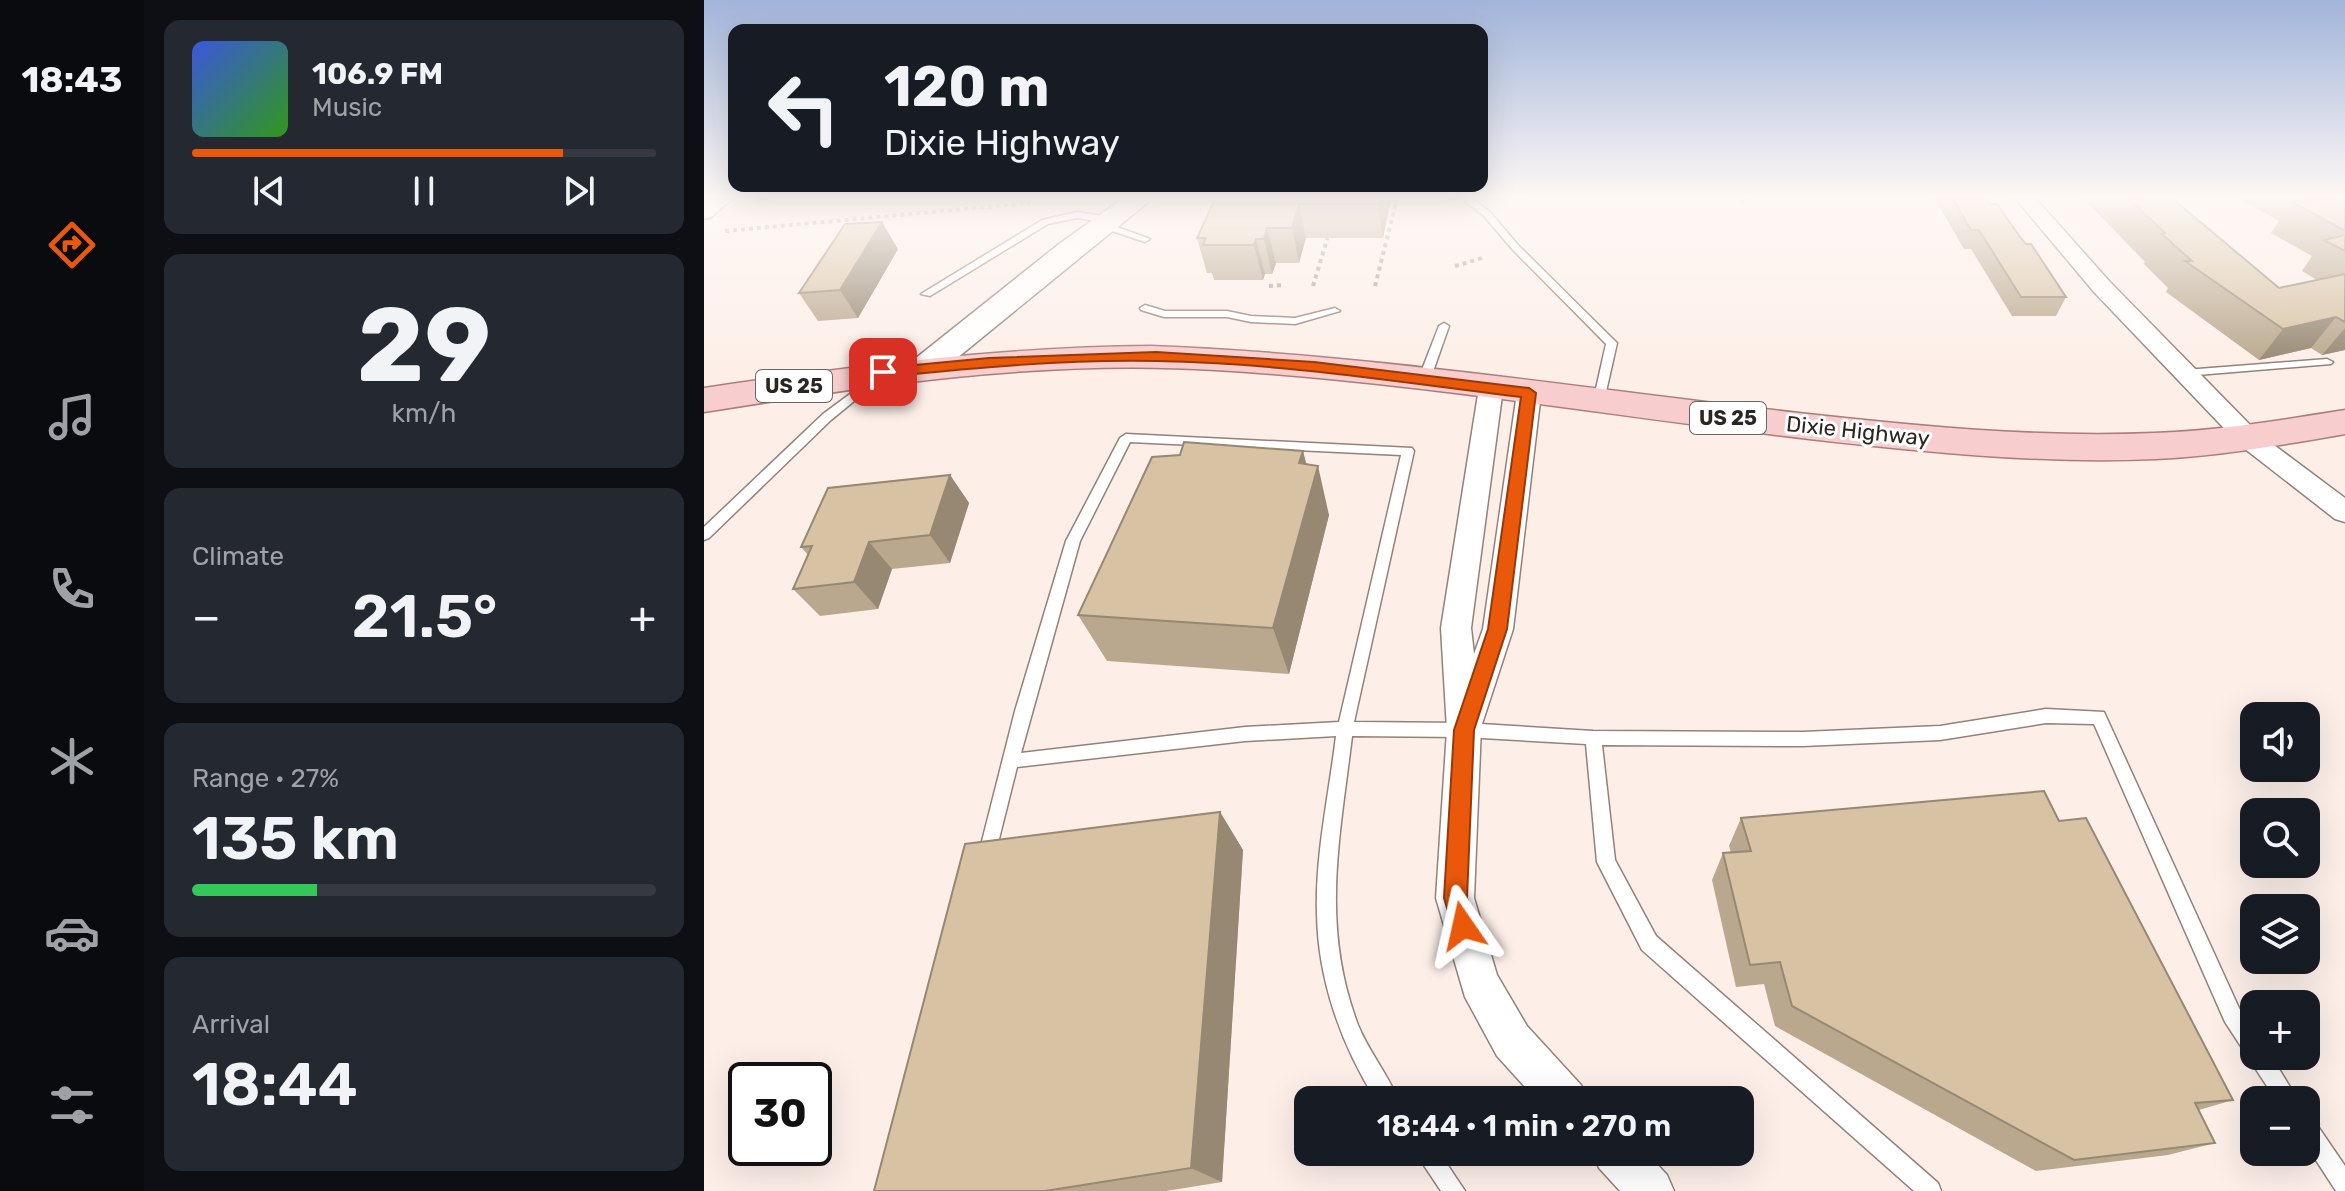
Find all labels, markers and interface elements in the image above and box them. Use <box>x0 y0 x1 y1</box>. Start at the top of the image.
text: 120 m <box>884 54 1050 120</box>
text: 106.9 FM <box>312 56 443 92</box>
icon: left <box>752 56 856 160</box>
text: 18:43 <box>21 58 123 101</box>
text: Music <box>312 92 382 123</box>
text: Dixie Highway <box>884 121 1120 164</box>
icon: previous <box>247 169 291 213</box>
icon: pause <box>402 169 446 213</box>
icon: next <box>557 169 601 213</box>
icon: directions <box>44 217 100 273</box>
text: 29 <box>357 284 491 407</box>
pin <box>849 338 917 406</box>
icon: arrive <box>861 350 905 394</box>
road number: US 25 <box>756 370 832 402</box>
icon: music <box>44 389 100 445</box>
text: km/h <box>392 398 456 429</box>
road number: US 25 <box>1690 402 1766 434</box>
street label: Dixie Highway <box>1785 410 1931 452</box>
text: Climate <box>192 541 284 572</box>
icon: phone <box>44 561 100 617</box>
text: 21.5° <box>352 581 497 652</box>
text: − <box>192 591 221 643</box>
text: + <box>629 591 656 643</box>
map controls <box>2240 702 2320 1166</box>
button: sound <box>2240 702 2320 782</box>
icon: climate <box>44 733 100 789</box>
text: Range · 27% <box>192 763 339 794</box>
button: search <box>2240 798 2320 878</box>
text: 135 km <box>192 803 399 874</box>
position arrow <box>1421 884 1505 968</box>
button: layers <box>2240 894 2320 974</box>
icon: car <box>44 905 100 961</box>
button: + <box>2240 990 2320 1070</box>
text: Arrival <box>192 1009 270 1040</box>
text: 18:44 <box>192 1049 358 1120</box>
speed limit sign: 30 <box>728 1062 832 1166</box>
icon: filters <box>44 1077 100 1133</box>
button: − <box>2240 1086 2320 1166</box>
text: 18:44 · 1 min · 270 m <box>1377 1108 1671 1144</box>

